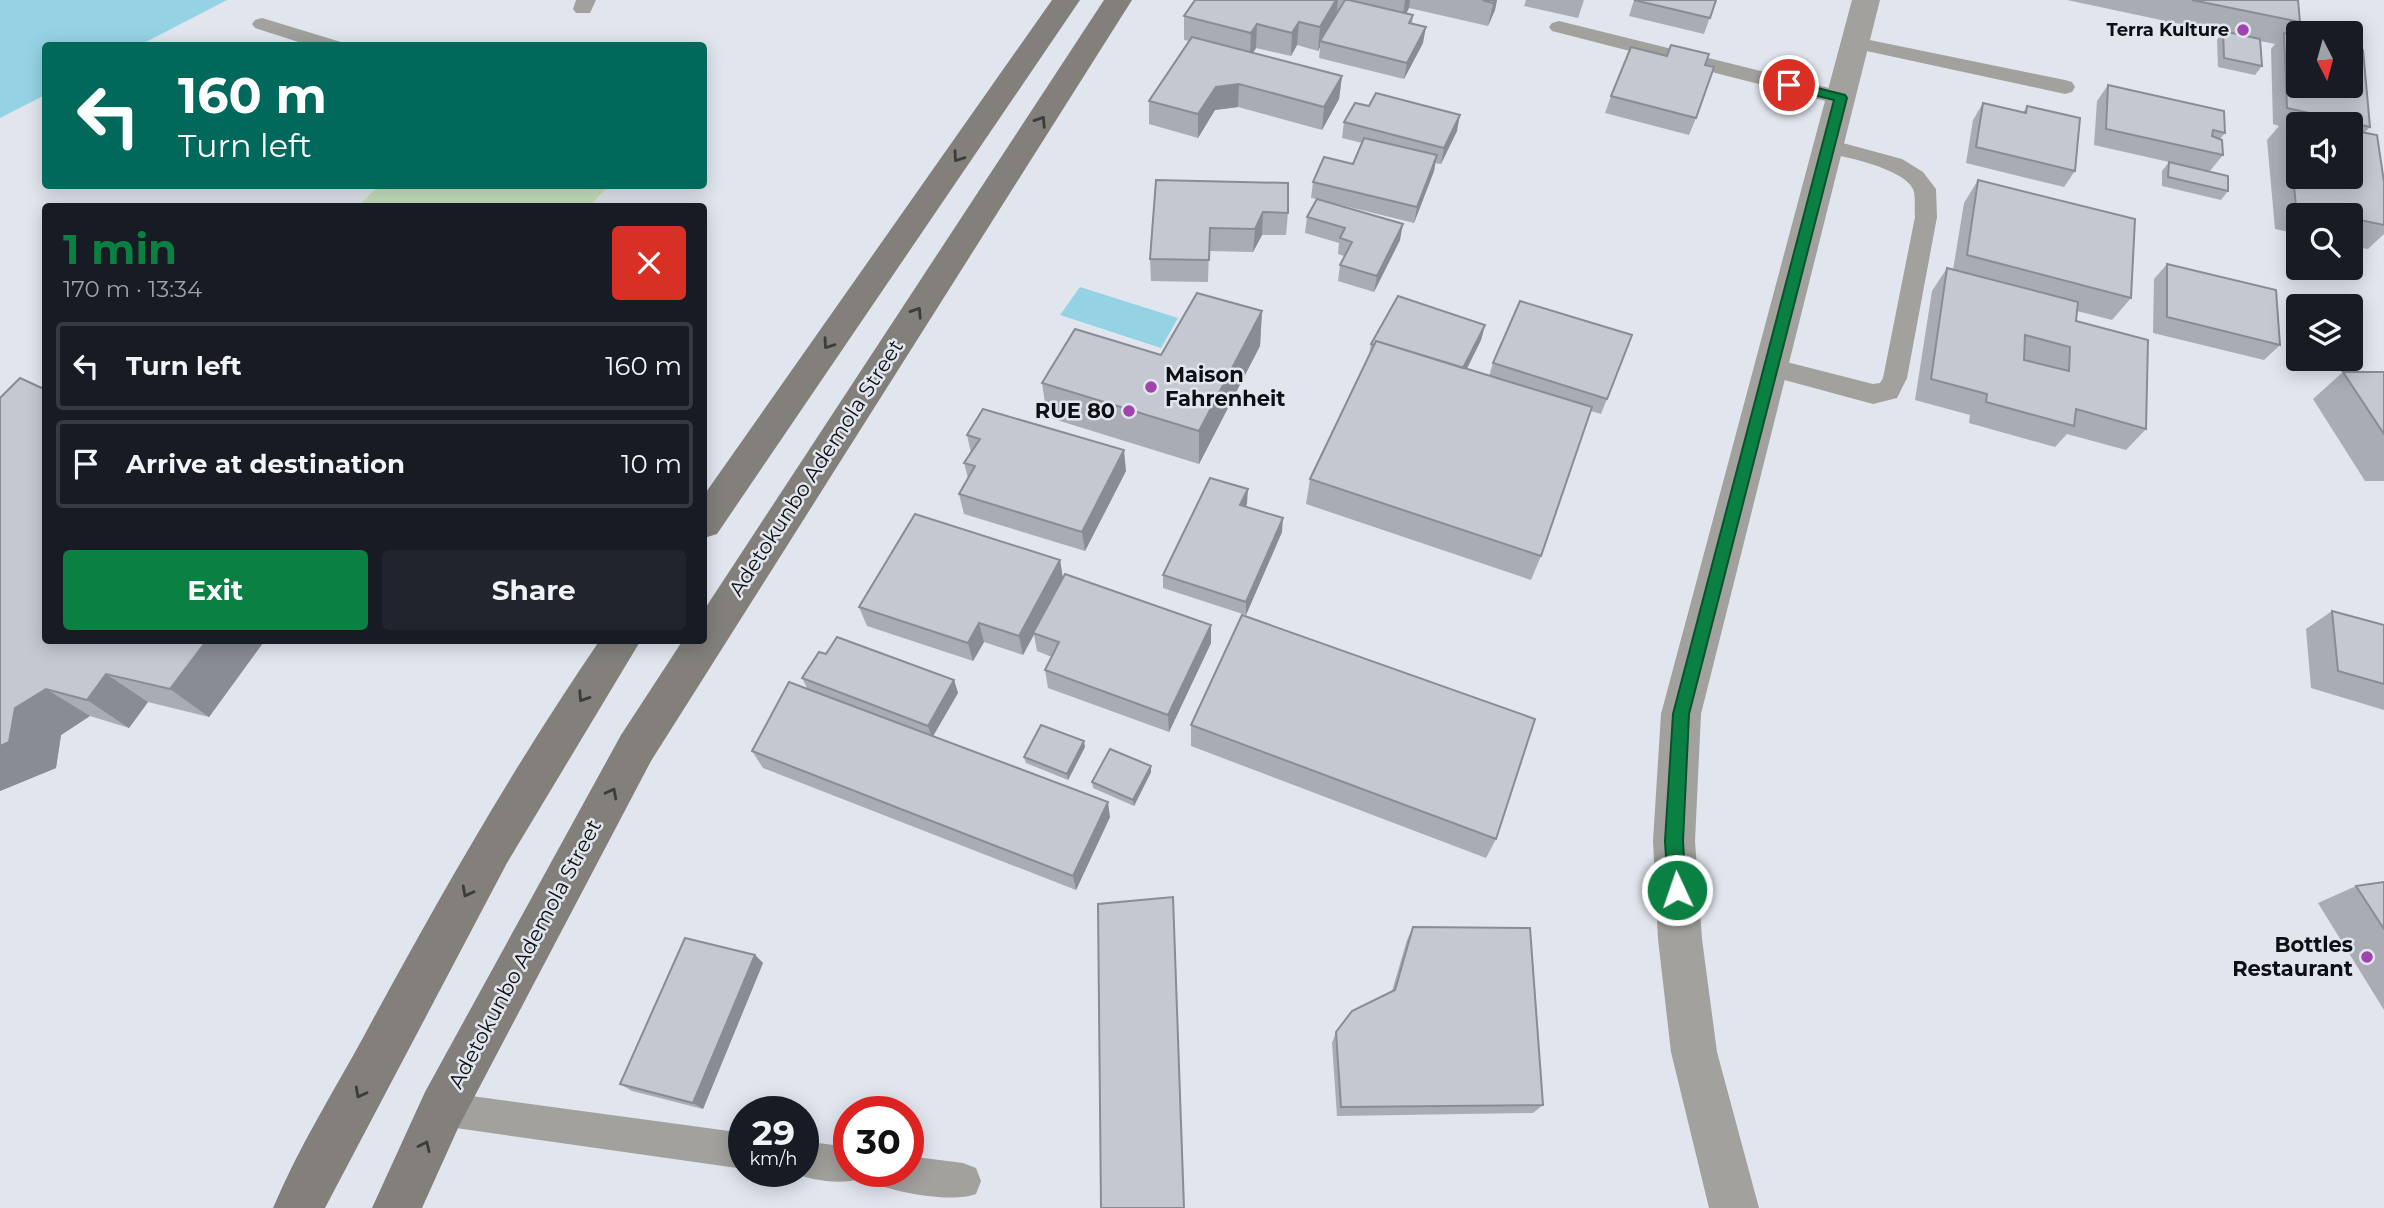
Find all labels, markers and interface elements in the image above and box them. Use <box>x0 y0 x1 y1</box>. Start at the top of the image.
place label: Terra Kulture <box>2107 19 2229 41</box>
north arrow <box>2286 21 2362 98</box>
map controls <box>2286 21 2363 371</box>
marker: Terra Kulture <box>2235 22 2251 38</box>
pin <box>1759 55 1819 115</box>
text: 160 m <box>178 66 327 125</box>
icon: arrive <box>1770 66 1808 104</box>
icon: left <box>63 70 154 161</box>
button: sound <box>2286 112 2363 189</box>
one-way arrow <box>1032 115 1045 128</box>
text: Turn left <box>178 126 312 165</box>
one-way arrow <box>954 149 966 162</box>
button: search <box>2286 203 2363 280</box>
text: 1 min <box>63 223 177 275</box>
button: close <box>612 226 686 300</box>
text: 170 m · 13:34 <box>63 275 202 303</box>
button: layers <box>2286 294 2363 371</box>
one-way arrow <box>909 306 922 319</box>
street label: Adetokunbo Ademola Street <box>723 335 908 601</box>
one-way arrow <box>823 336 836 349</box>
icon: left <box>67 347 105 385</box>
text: Turn left <box>126 350 242 382</box>
text: 160 m <box>605 350 682 382</box>
place label: Maison Fahrenheit <box>1165 362 1286 411</box>
marker: Maison Fahrenheit <box>1143 379 1159 395</box>
place label: RUE 80 <box>1035 398 1115 423</box>
marker: RUE 80 <box>1121 403 1137 419</box>
icon: arrive <box>67 445 105 483</box>
text: Arrive at destination <box>126 448 405 480</box>
text: 10 m <box>621 448 682 480</box>
button: Exit <box>63 550 368 630</box>
button: Share <box>382 550 686 630</box>
one-way arrow <box>578 689 591 702</box>
one-way arrow <box>604 788 617 801</box>
street label: Adetokunbo Ademola Street <box>443 815 606 1093</box>
position arrow <box>1640 853 1714 927</box>
one-way arrow <box>461 885 475 897</box>
place label: Bottles Restaurant <box>2232 932 2353 981</box>
marker: Bottles Restaurant <box>2359 949 2375 965</box>
one-way arrow <box>354 1086 368 1098</box>
speed limit sign: 30 <box>833 1096 924 1187</box>
text: 29 <box>752 1111 795 1154</box>
one-way arrow <box>417 1141 431 1153</box>
text: km/h <box>749 1148 798 1170</box>

